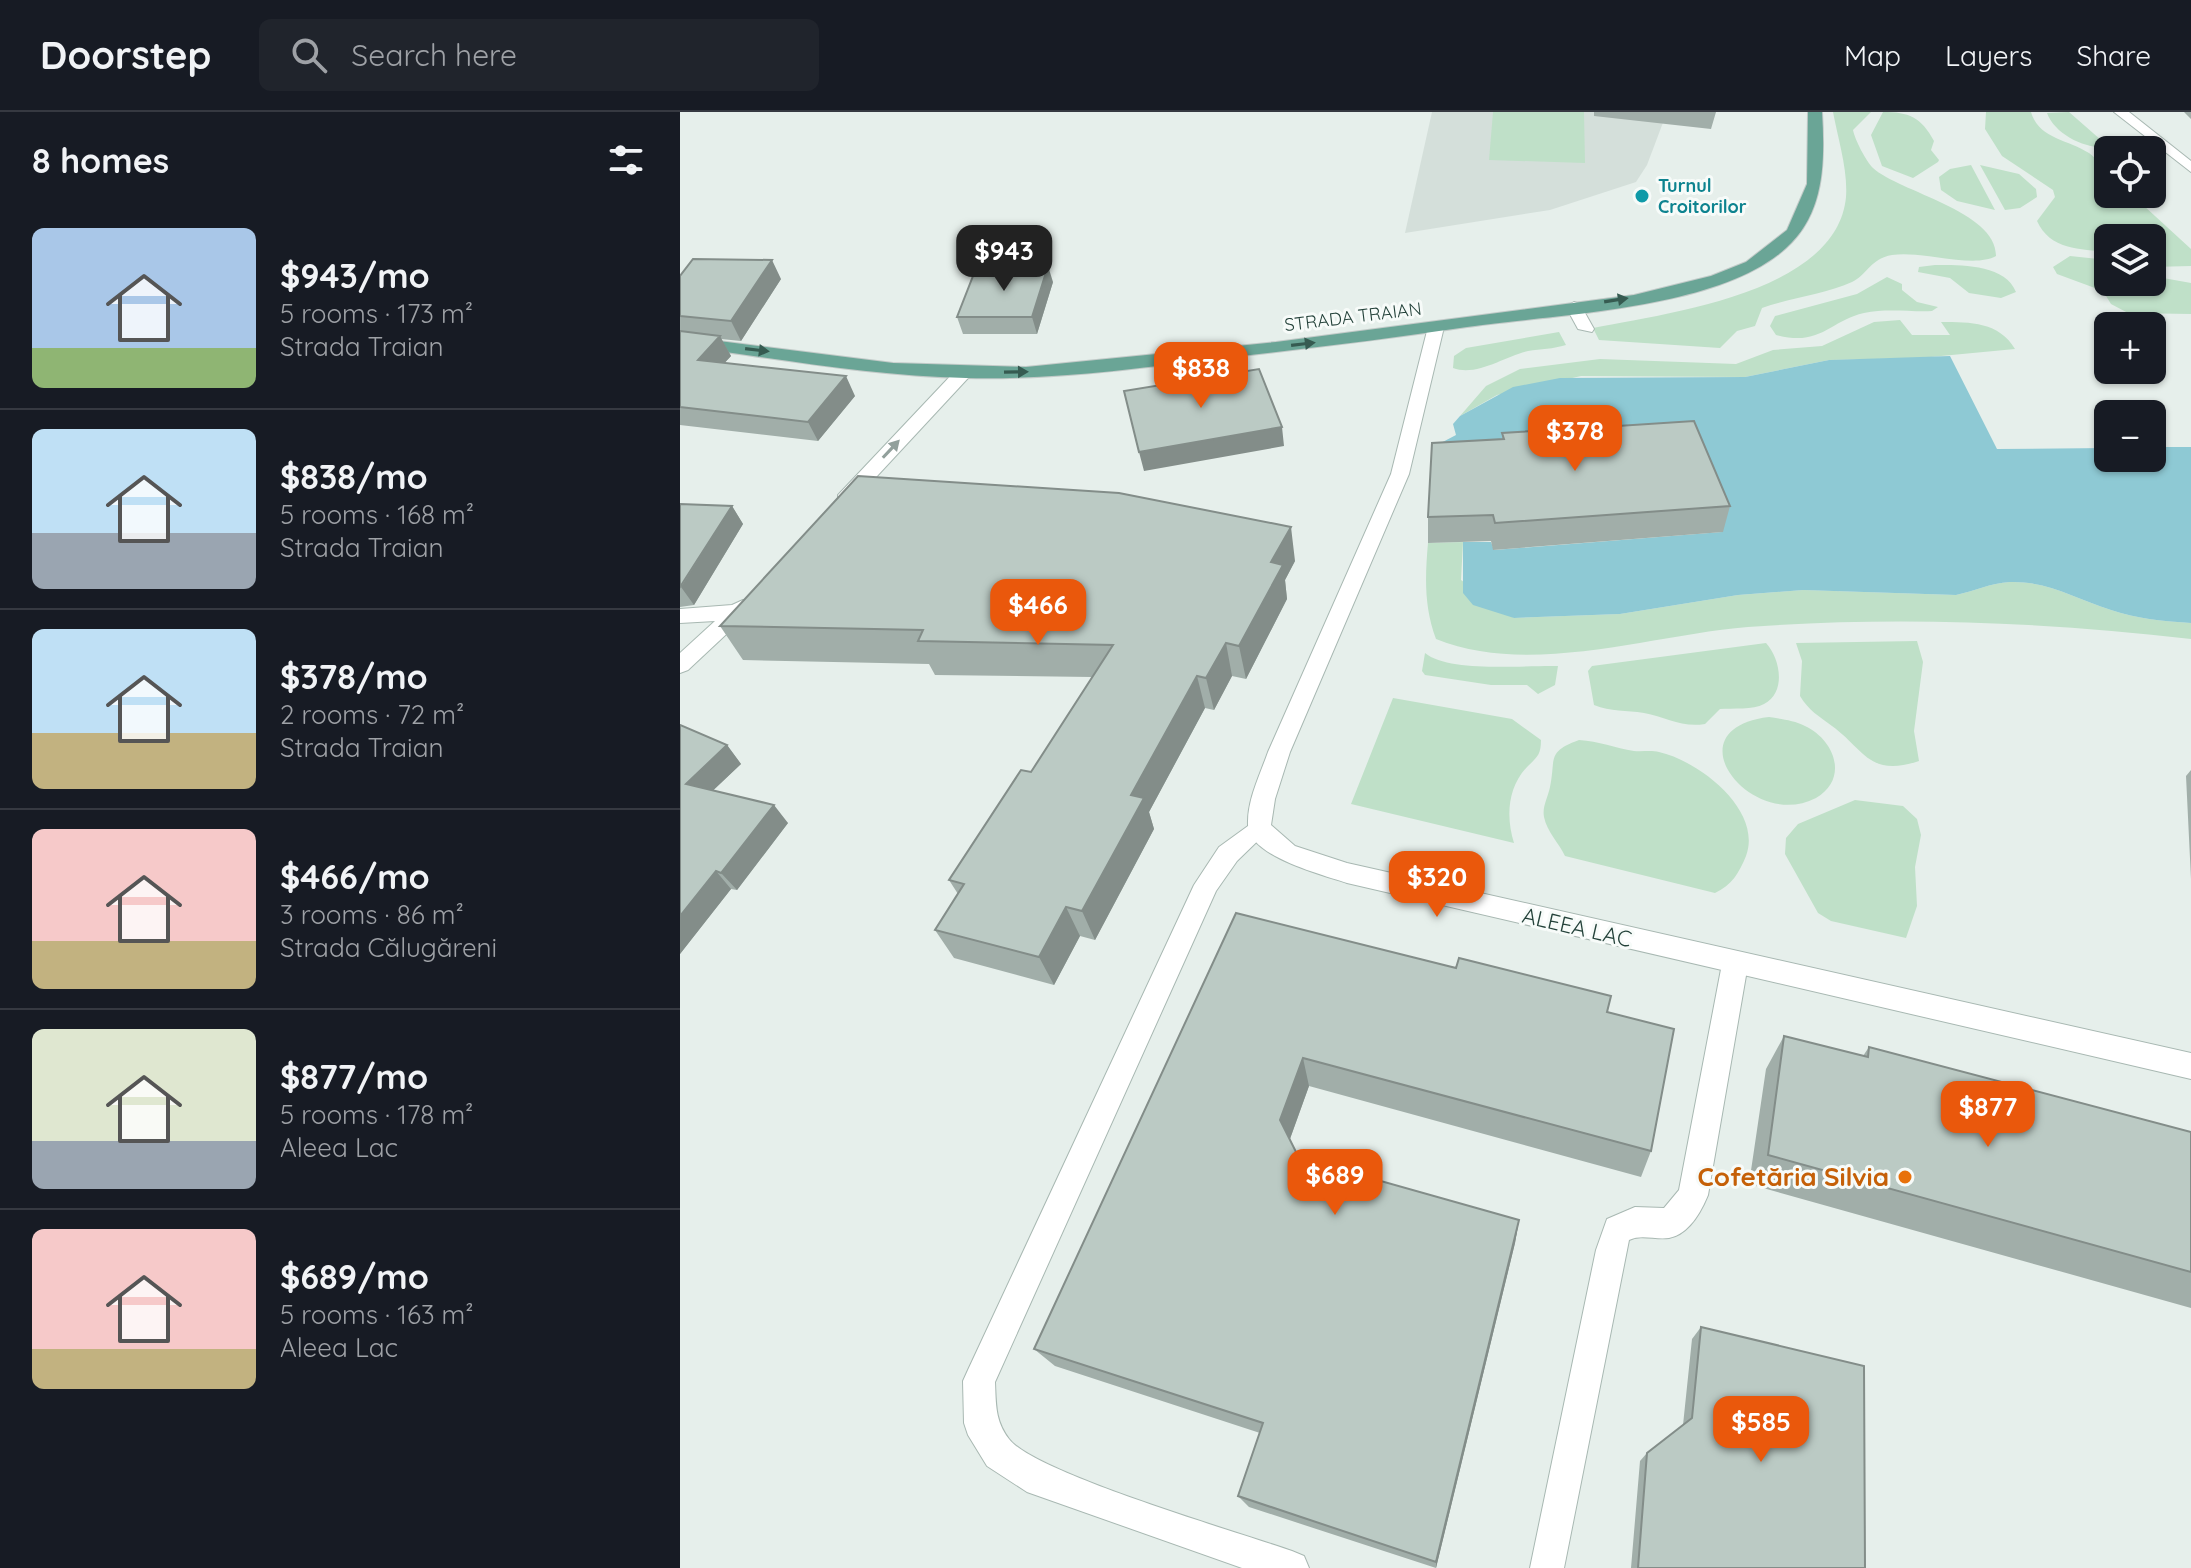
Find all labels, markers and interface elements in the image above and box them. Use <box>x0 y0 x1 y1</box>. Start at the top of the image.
search box <box>259 19 819 91</box>
text: Doorstep <box>40 31 211 79</box>
icon: search <box>287 33 331 77</box>
text: Search here <box>351 36 517 74</box>
text: Map <box>1844 38 1901 73</box>
text: Layers <box>1945 38 2032 73</box>
text: Share <box>2076 38 2151 73</box>
map controls <box>2094 136 2166 472</box>
button: locate <box>2094 136 2166 208</box>
icon: filters <box>604 138 648 182</box>
text: 8 homes <box>32 139 169 182</box>
place label: Turnul Croitorilor <box>1658 174 1747 218</box>
marker: Turnul Croitorilor <box>1633 187 1651 205</box>
button: layers <box>2094 224 2166 296</box>
pin: $943 <box>957 225 1051 293</box>
text: $943 <box>974 234 1034 267</box>
text: $943/mo <box>280 254 430 297</box>
icon: home <box>96 260 192 356</box>
one-way arrow <box>1603 293 1628 306</box>
text: 5 rooms · 173 m² <box>280 297 473 330</box>
street label: STRADA TRAIAN <box>1283 297 1423 336</box>
button: + <box>2094 312 2166 384</box>
text: Strada Traian <box>280 330 443 363</box>
one-way arrow <box>1291 337 1316 350</box>
pin: $838 <box>1154 342 1248 410</box>
one-way arrow <box>745 344 770 357</box>
text: $838 <box>1172 351 1230 384</box>
one-way arrow <box>1004 366 1029 378</box>
button: − <box>2094 400 2166 472</box>
pin: $378 <box>1528 405 1622 473</box>
text: $378 <box>1546 414 1604 447</box>
one-way arrow <box>881 440 899 459</box>
text: $838/mo <box>280 455 428 498</box>
icon: home <box>96 461 192 557</box>
text: 5 rooms · 168 m² <box>280 498 474 531</box>
text: Strada Traian <box>280 531 443 564</box>
pin: $466 <box>991 579 1085 647</box>
text: $466 <box>1008 588 1068 621</box>
text: $378/mo <box>280 655 428 698</box>
icon: home <box>96 661 192 757</box>
text: 2 rooms · 72 m² <box>280 698 464 731</box>
text: Strada Traian <box>280 731 443 764</box>
pin: $320 <box>1390 851 1484 919</box>
text: $466/mo <box>280 855 430 898</box>
text: $320 <box>1407 860 1467 893</box>
icon: home <box>96 861 192 957</box>
text: 3 rooms · 86 m² <box>280 898 464 931</box>
street label: ALEEA LAC <box>1520 901 1634 953</box>
text: Strada Călugăreni <box>280 931 497 964</box>
text: $877/mo <box>280 1055 428 1098</box>
icon: home <box>96 1061 192 1157</box>
pin: $877 <box>1941 1081 2035 1149</box>
text: $877 <box>1959 1090 2017 1123</box>
text: 5 rooms · 178 m² <box>280 1098 473 1131</box>
text: Aleea Lac <box>280 1131 398 1164</box>
pin: $689 <box>1288 1149 1382 1217</box>
text: $689 <box>1306 1158 1364 1191</box>
place label: Cofetăria Silvia <box>1697 1160 1889 1193</box>
marker: Cofetăria Silvia <box>1896 1168 1914 1186</box>
text: $689/mo <box>280 1255 429 1298</box>
icon: home <box>96 1261 192 1357</box>
text: 5 rooms · 163 m² <box>280 1298 474 1331</box>
text: Aleea Lac <box>280 1331 398 1364</box>
pin: $585 <box>1714 1396 1808 1464</box>
text: $585 <box>1731 1405 1791 1438</box>

